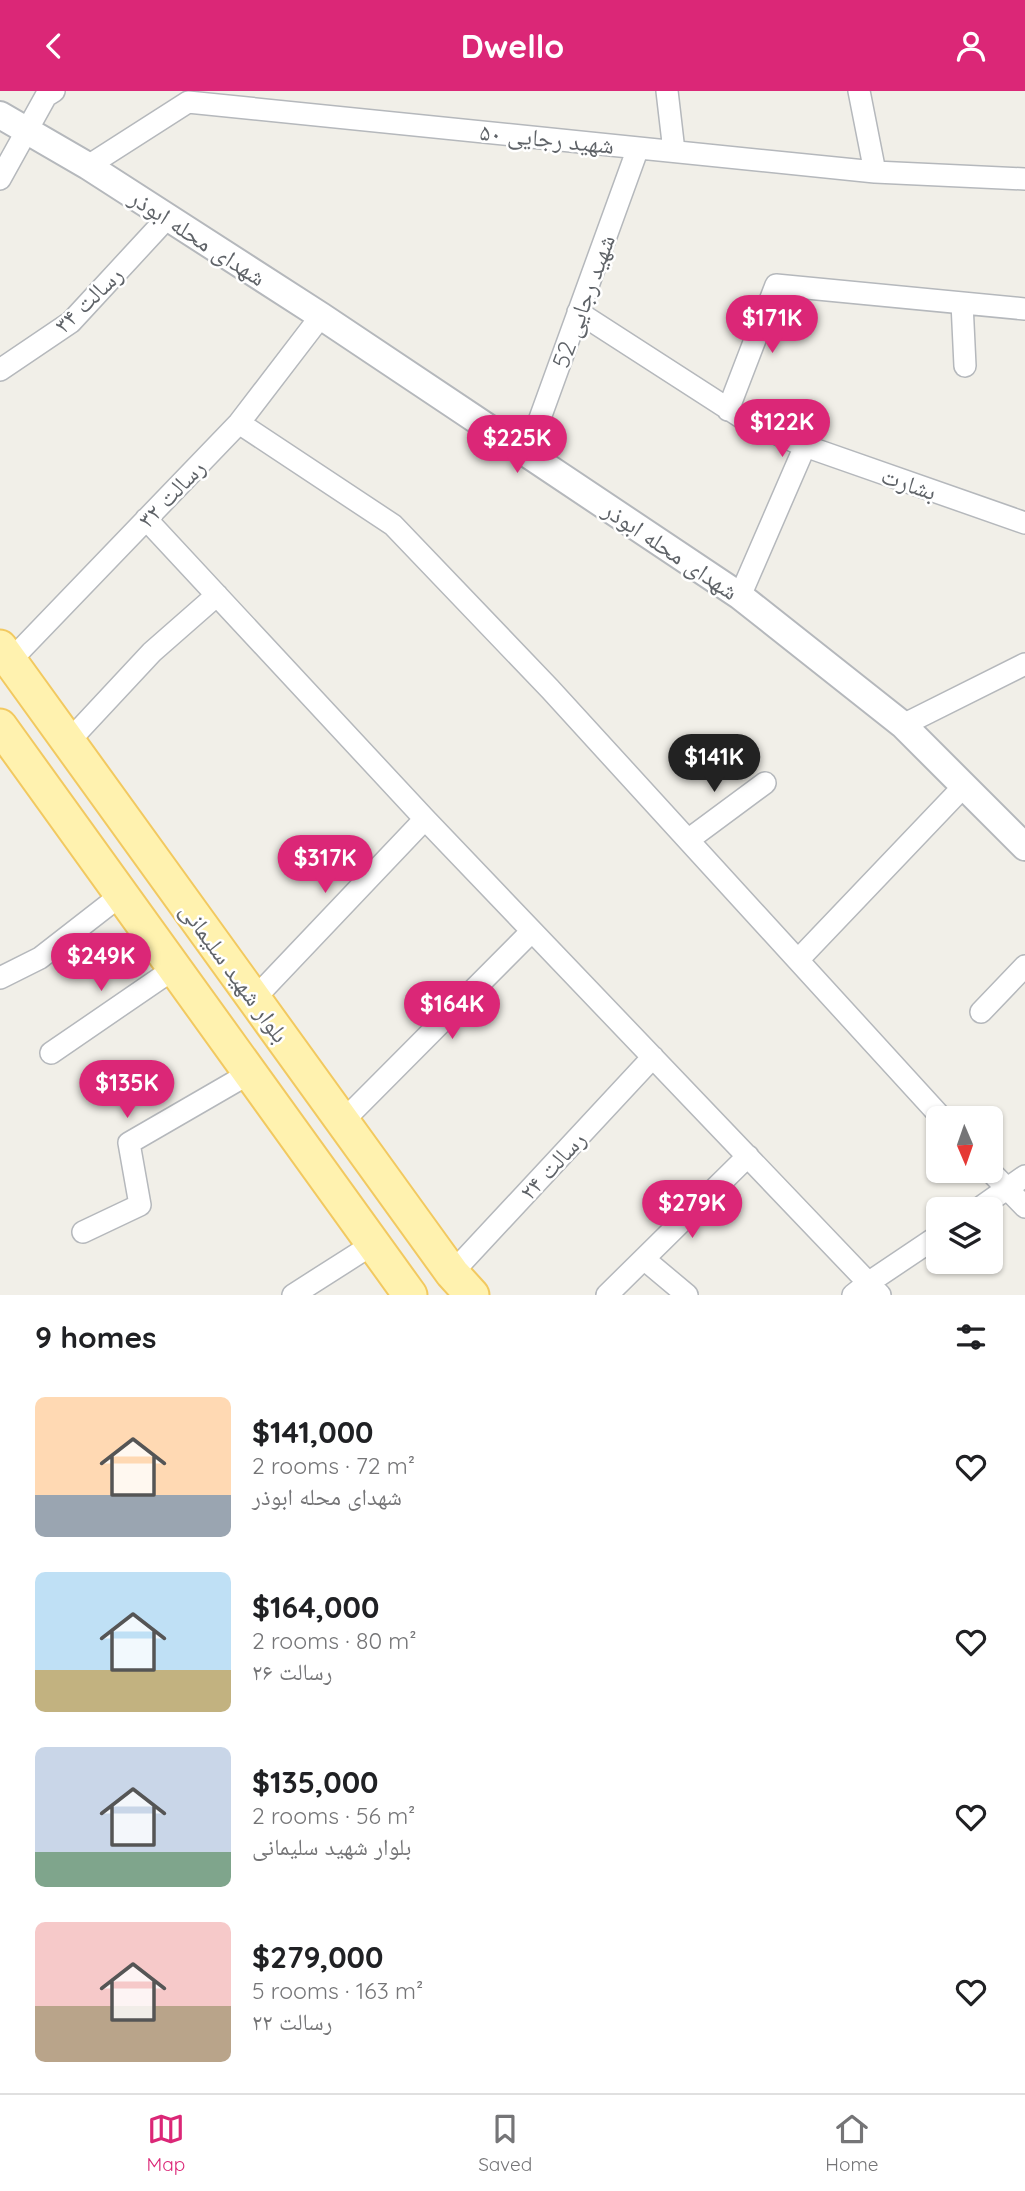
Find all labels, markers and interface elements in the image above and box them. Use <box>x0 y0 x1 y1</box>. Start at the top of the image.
text: Dwello <box>461 26 564 66</box>
icon: back <box>35 27 73 65</box>
icon: person <box>952 27 990 65</box>
street label: شهید رجایی ۵۰ <box>478 116 616 160</box>
street label: شهدای محله ابوذر <box>123 181 272 292</box>
street label: شهید رجایی 52 <box>545 230 621 372</box>
street label: رسالت ۳۴ <box>47 259 129 339</box>
pin: $171K <box>723 295 821 355</box>
text: $171K <box>742 303 802 332</box>
pin: $122K <box>733 399 831 459</box>
text: $122K <box>750 407 814 436</box>
pin: $225K <box>468 415 566 475</box>
text: $225K <box>483 423 551 452</box>
street label: رسالت ۳۲ <box>131 452 211 534</box>
street label: بشارت <box>877 460 941 506</box>
street label: شهدای محله ابوذر <box>597 493 744 606</box>
pin: $141K <box>665 735 763 794</box>
text: $141K <box>684 742 744 771</box>
pin: $317K <box>276 835 374 895</box>
text: $317K <box>294 843 356 872</box>
street label: بلوار شهید سلیمانی <box>174 896 296 1048</box>
pin: $249K <box>52 933 150 993</box>
text: $249K <box>67 941 135 970</box>
pin: $164K <box>403 981 501 1041</box>
text: $164K <box>420 989 484 1018</box>
pin: $135K <box>78 1061 176 1120</box>
text: $135K <box>95 1068 159 1097</box>
north arrow <box>926 1106 1003 1183</box>
map controls <box>926 1106 1003 1274</box>
street label: رسالت ۲۴ <box>512 1124 592 1206</box>
pin: $279K <box>643 1181 741 1240</box>
text: $279K <box>658 1188 726 1217</box>
button: layers <box>926 1197 1003 1274</box>
text: 9 homes <box>35 1318 157 1356</box>
icon: filters <box>952 1318 990 1356</box>
text: $141,000 <box>252 1413 374 1451</box>
icon: home <box>91 1425 175 1509</box>
icon: heart <box>952 1448 990 1486</box>
text: 2 rooms · 72 m² <box>252 1451 415 1480</box>
text: شهدای محله ابوذر <box>252 1482 402 1511</box>
text: $164,000 <box>252 1588 379 1626</box>
icon: home <box>91 1600 175 1684</box>
icon: heart <box>952 1623 990 1661</box>
text: 2 rooms · 80 m² <box>252 1626 417 1655</box>
text: رسالت ۲۶ <box>252 1657 332 1686</box>
text: $135,000 <box>252 1763 378 1801</box>
icon: home <box>91 1775 175 1859</box>
icon: heart <box>952 1798 990 1836</box>
text: 2 rooms · 56 m² <box>252 1801 415 1830</box>
text: بلوار شهید سلیمانی <box>252 1832 411 1861</box>
text: $279,000 <box>252 1938 383 1976</box>
icon: home <box>91 1950 175 2034</box>
icon: heart <box>952 1973 990 2011</box>
text: 5 rooms · 163 m² <box>252 1976 423 2005</box>
text: رسالت ۲۲ <box>252 2007 332 2036</box>
tab: Map <box>146 2110 185 2176</box>
tab: Saved <box>478 2110 532 2176</box>
tab: Home <box>825 2110 879 2176</box>

